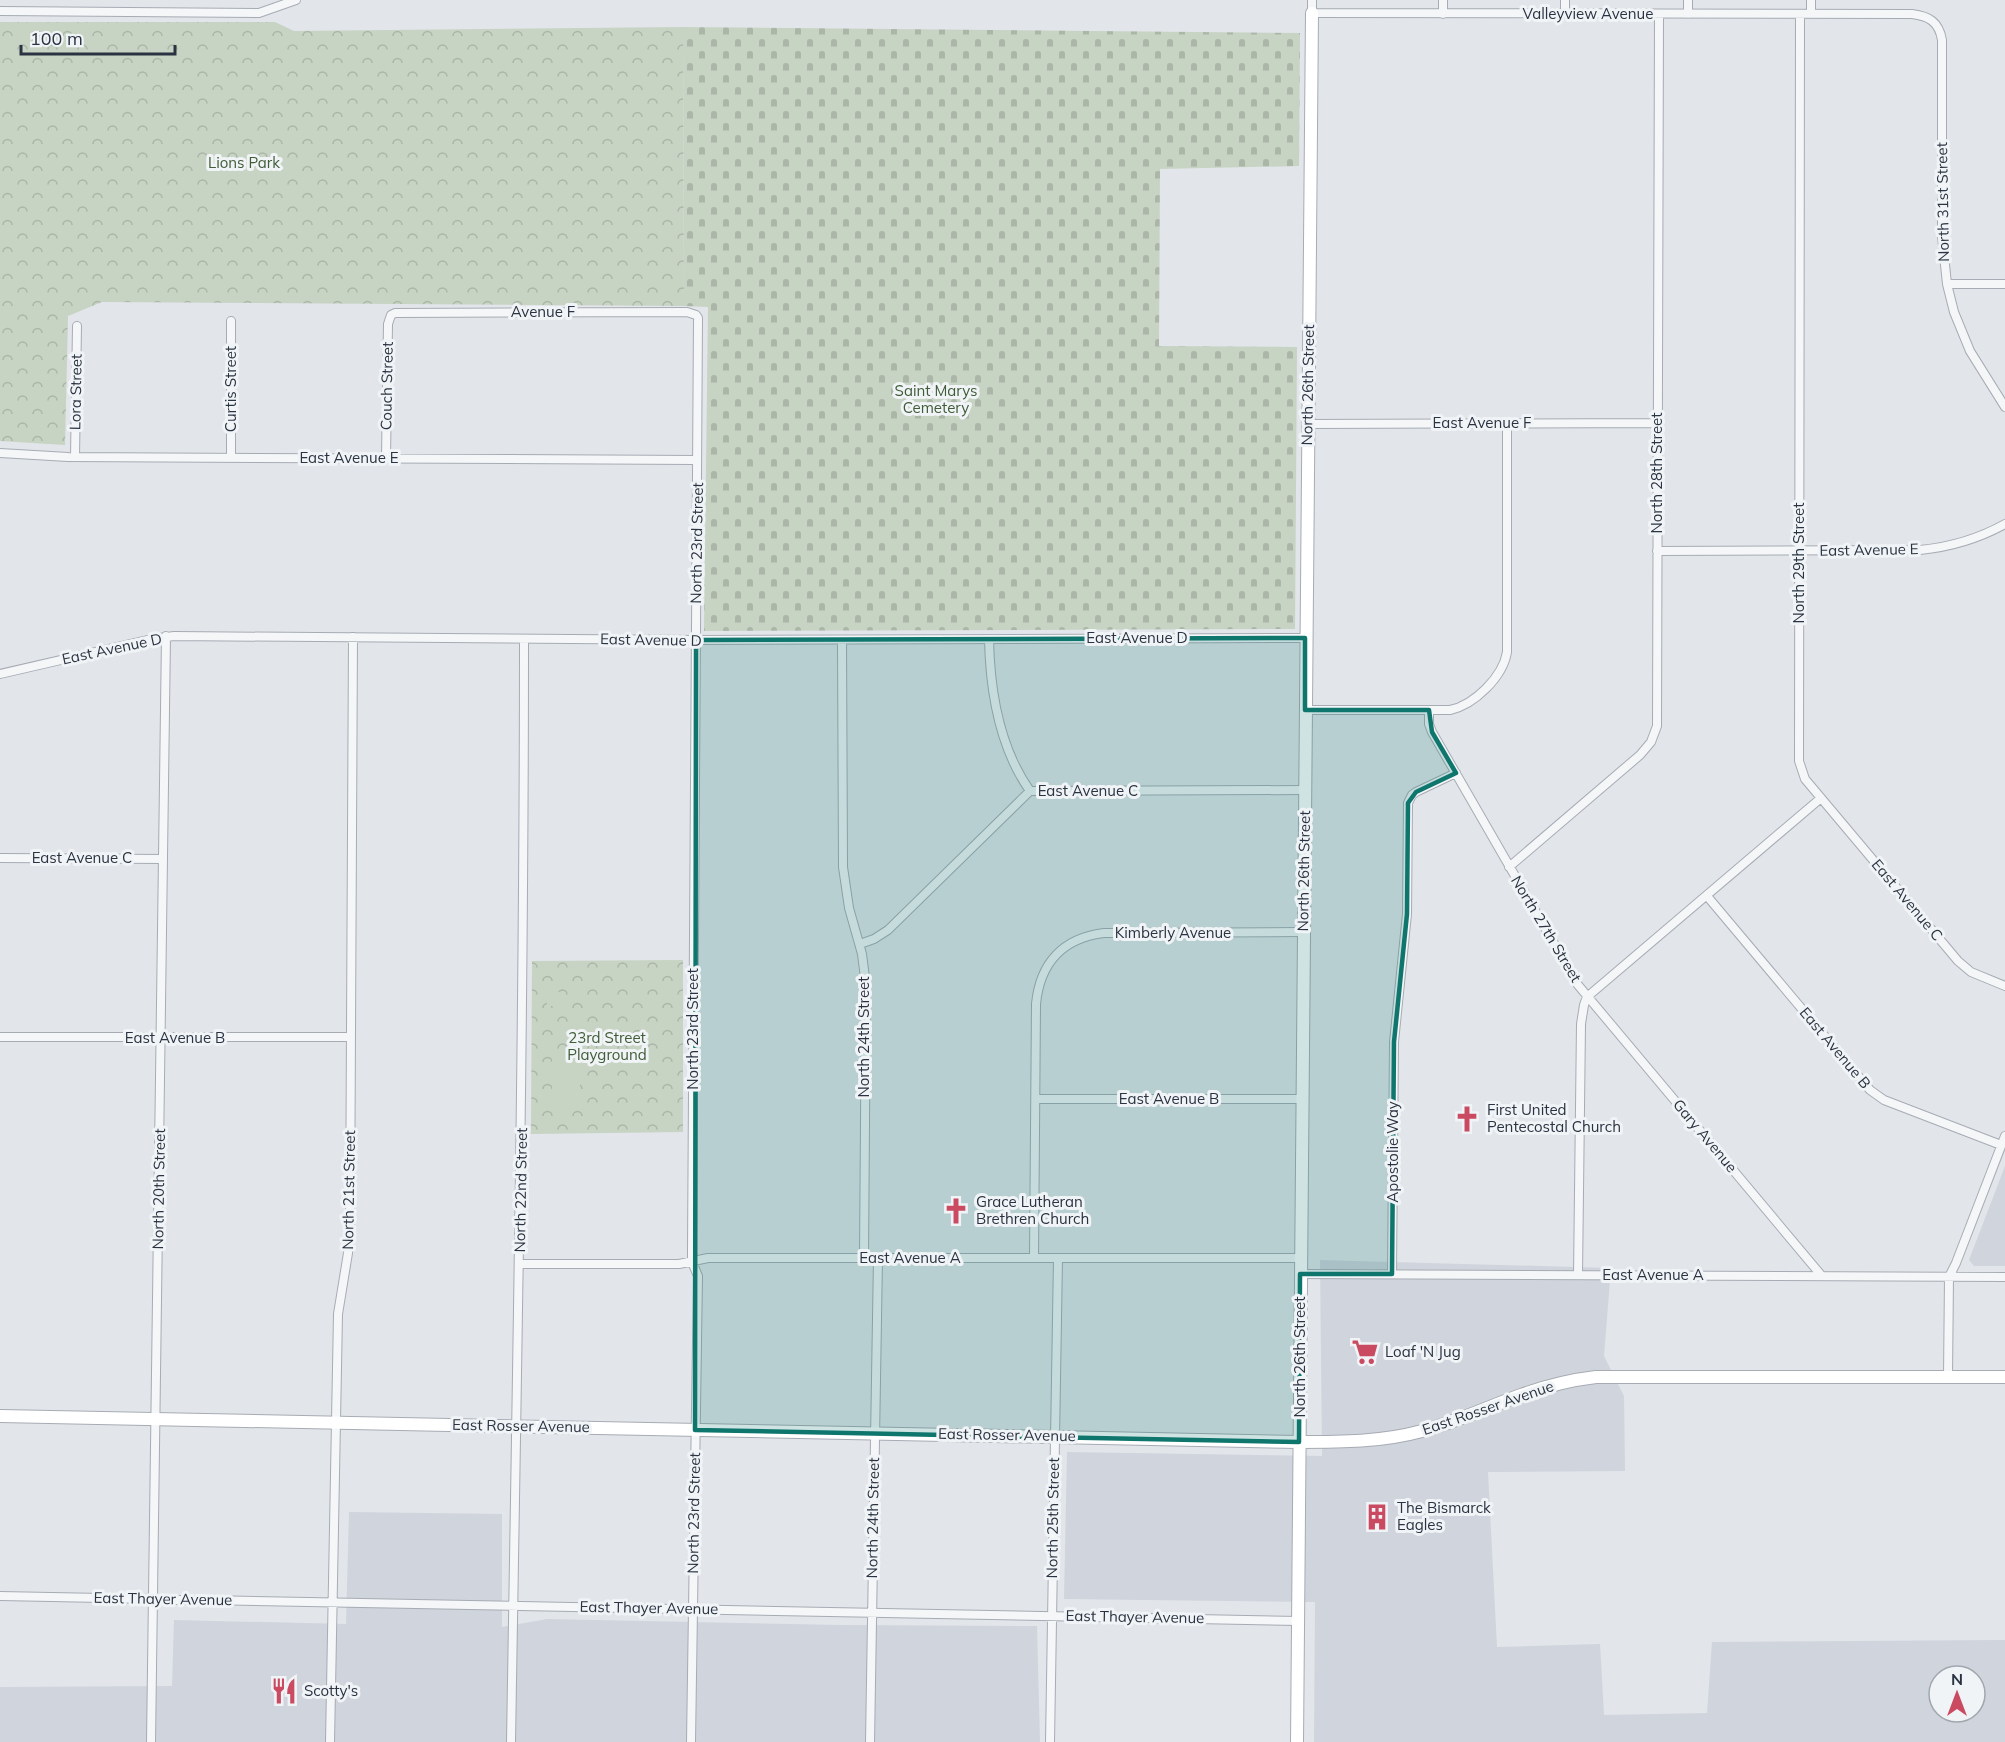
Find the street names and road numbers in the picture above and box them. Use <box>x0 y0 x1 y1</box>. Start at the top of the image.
street label: Valleyview Avenue <box>1523 4 1653 23</box>
street label: North 31st Street <box>1932 142 1953 262</box>
street label: Avenue F <box>511 302 575 321</box>
street label: North 26th Street <box>1297 324 1318 446</box>
street label: Couch Street <box>376 342 397 430</box>
street label: Curtis Street <box>221 346 240 432</box>
street label: Lora Street <box>65 354 86 430</box>
street label: North 28th Street <box>1647 412 1666 534</box>
street label: East Avenue F <box>1433 413 1531 432</box>
street label: East Avenue E <box>299 448 399 467</box>
street label: North 23rd Street <box>686 482 707 604</box>
street label: North 29th Street <box>1789 502 1808 624</box>
street label: East Avenue E <box>1819 539 1919 560</box>
street label: East Avenue D <box>1086 628 1188 647</box>
street label: East Avenue D <box>60 629 164 668</box>
street label: East Avenue D <box>600 629 702 650</box>
street label: East Avenue C <box>1038 781 1138 800</box>
street label: North 26th Street <box>1293 810 1314 932</box>
street label: East Avenue C <box>32 848 132 867</box>
street label: East Avenue C <box>1868 855 1947 944</box>
street label: North 27th Street <box>1507 872 1586 986</box>
street label: Kimberly Avenue <box>1115 923 1231 942</box>
street label: North 23rd Street <box>683 968 702 1090</box>
street label: North 24th Street <box>854 976 873 1098</box>
street label: East Avenue B <box>1796 1003 1875 1092</box>
street label: East Avenue B <box>125 1028 225 1047</box>
street label: East Avenue B <box>1119 1089 1219 1108</box>
street label: Gary Avenue <box>1669 1095 1742 1176</box>
street label: Apostolie Way <box>1383 1101 1402 1203</box>
street label: North 22nd Street <box>510 1127 531 1253</box>
street label: North 20th Street <box>148 1128 169 1250</box>
street label: North 21st Street <box>338 1130 359 1250</box>
street label: East Avenue A <box>859 1248 961 1267</box>
street label: East Avenue A <box>1602 1265 1704 1284</box>
street label: North 26th Street <box>1290 1296 1309 1418</box>
street label: East Rosser Avenue <box>1420 1376 1556 1439</box>
street label: East Rosser Avenue <box>452 1415 590 1436</box>
street label: East Rosser Avenue <box>938 1424 1076 1445</box>
street label: North 23rd Street <box>683 1452 704 1574</box>
street label: North 24th Street <box>862 1457 883 1579</box>
street label: North 25th Street <box>1042 1457 1063 1579</box>
street label: East Thayer Avenue <box>94 1588 232 1609</box>
street label: East Thayer Avenue <box>580 1597 718 1618</box>
street label: East Thayer Avenue <box>1066 1606 1204 1627</box>

